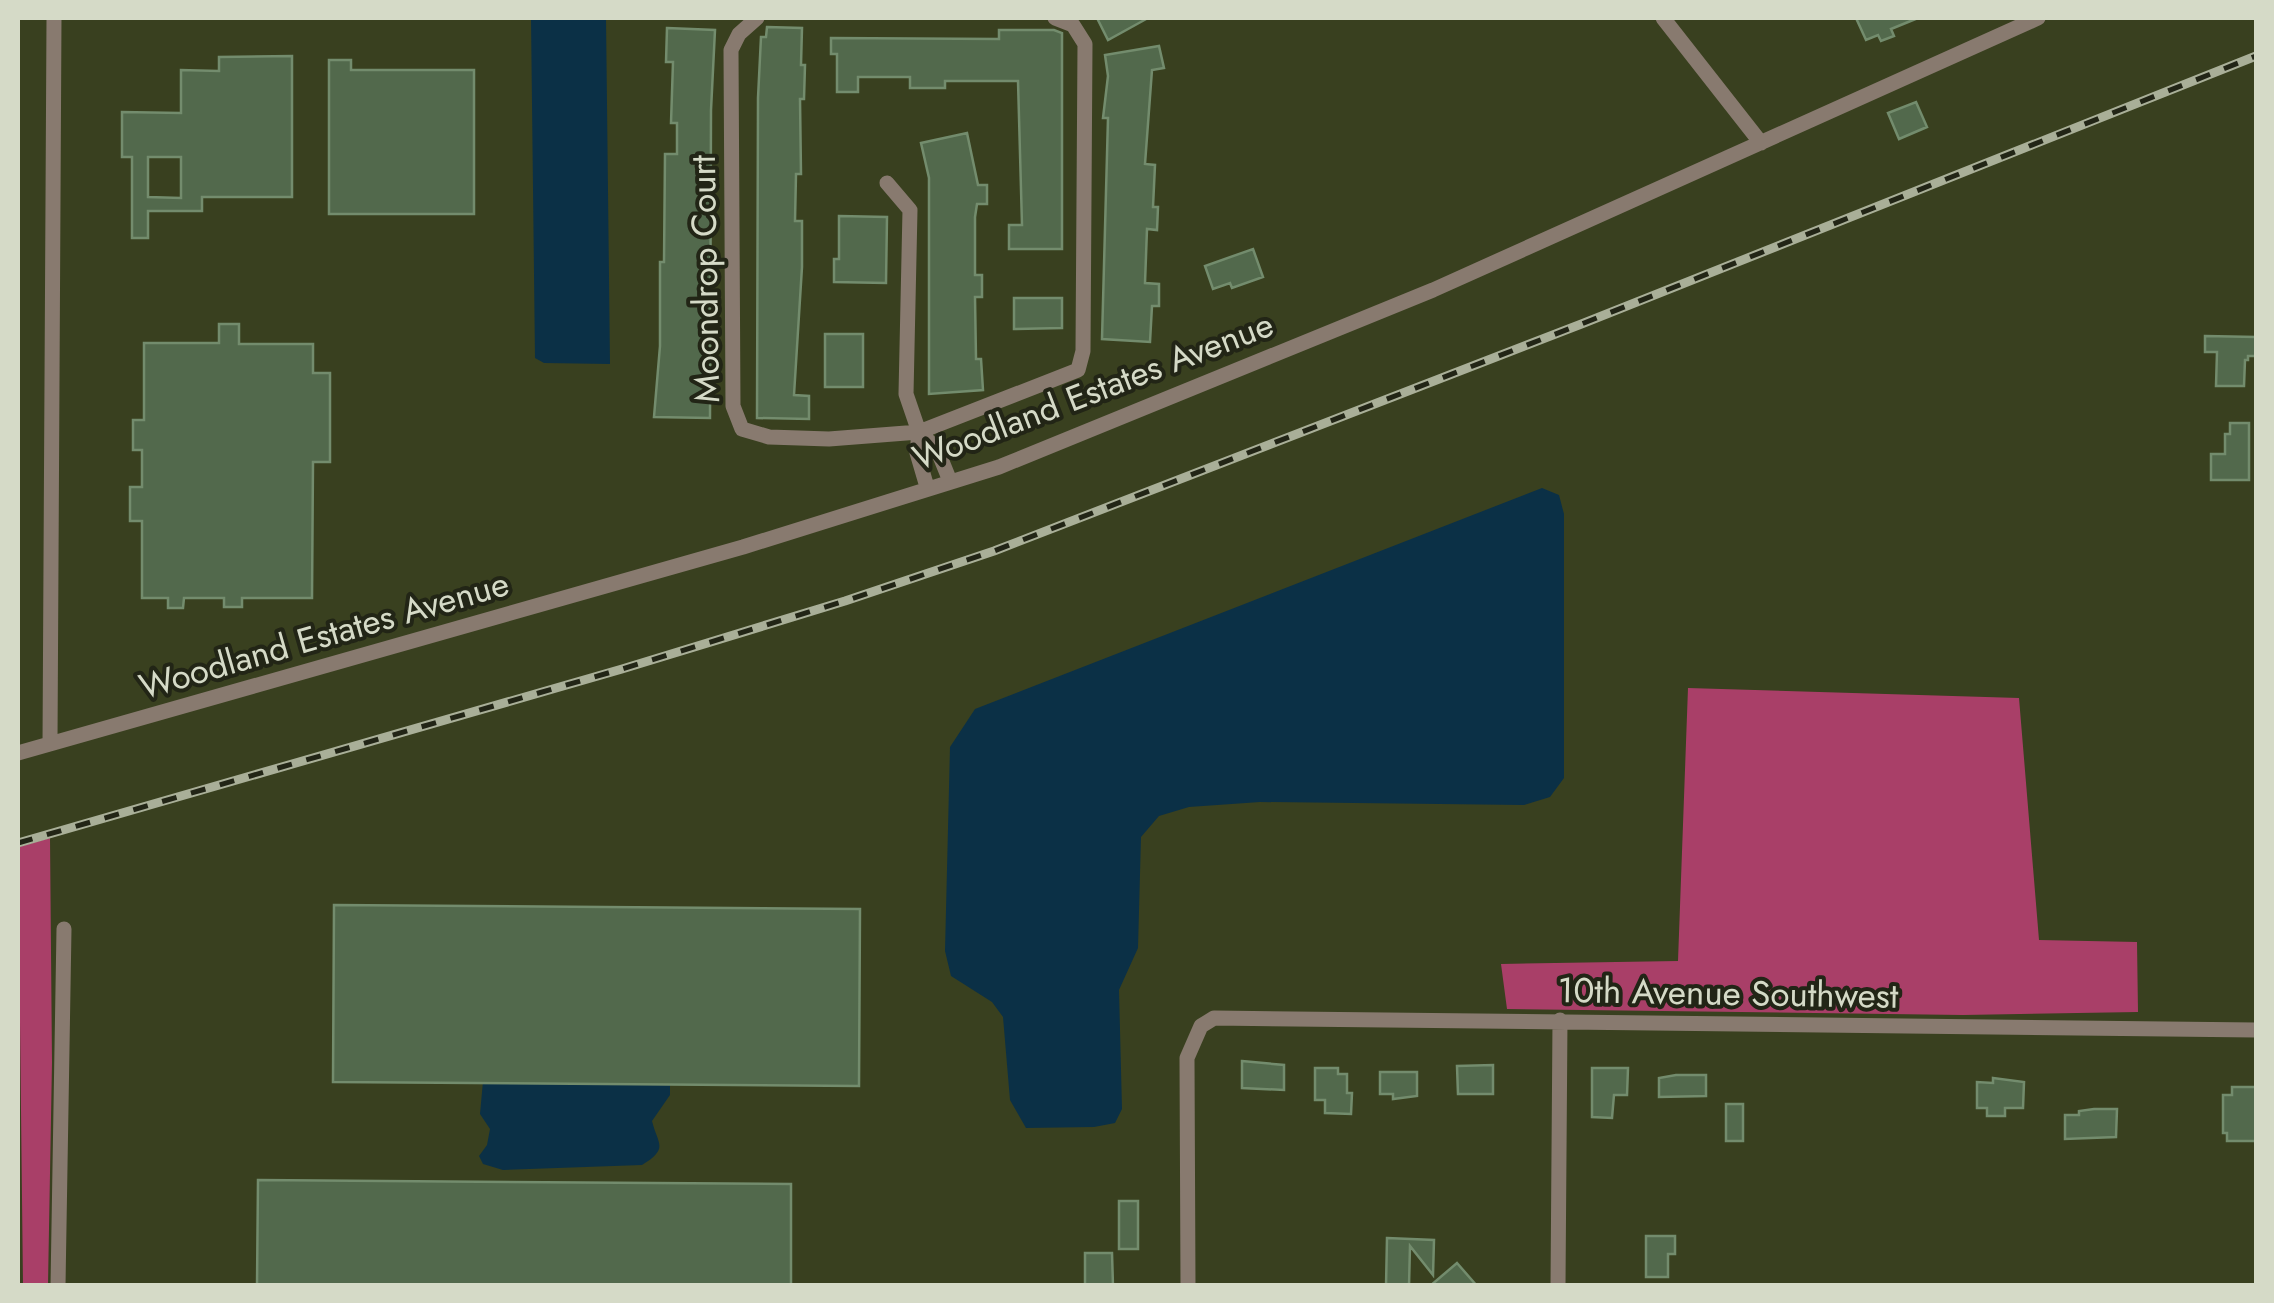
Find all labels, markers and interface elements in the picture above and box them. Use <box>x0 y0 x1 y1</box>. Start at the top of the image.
street label: Moondrop Court <box>678 154 732 403</box>
street label: Woodland Estates Avenue <box>906 299 1280 483</box>
street label: Woodland Estates Avenue <box>133 558 515 712</box>
street label: 10th Avenue Southwest <box>1557 965 1899 1021</box>

